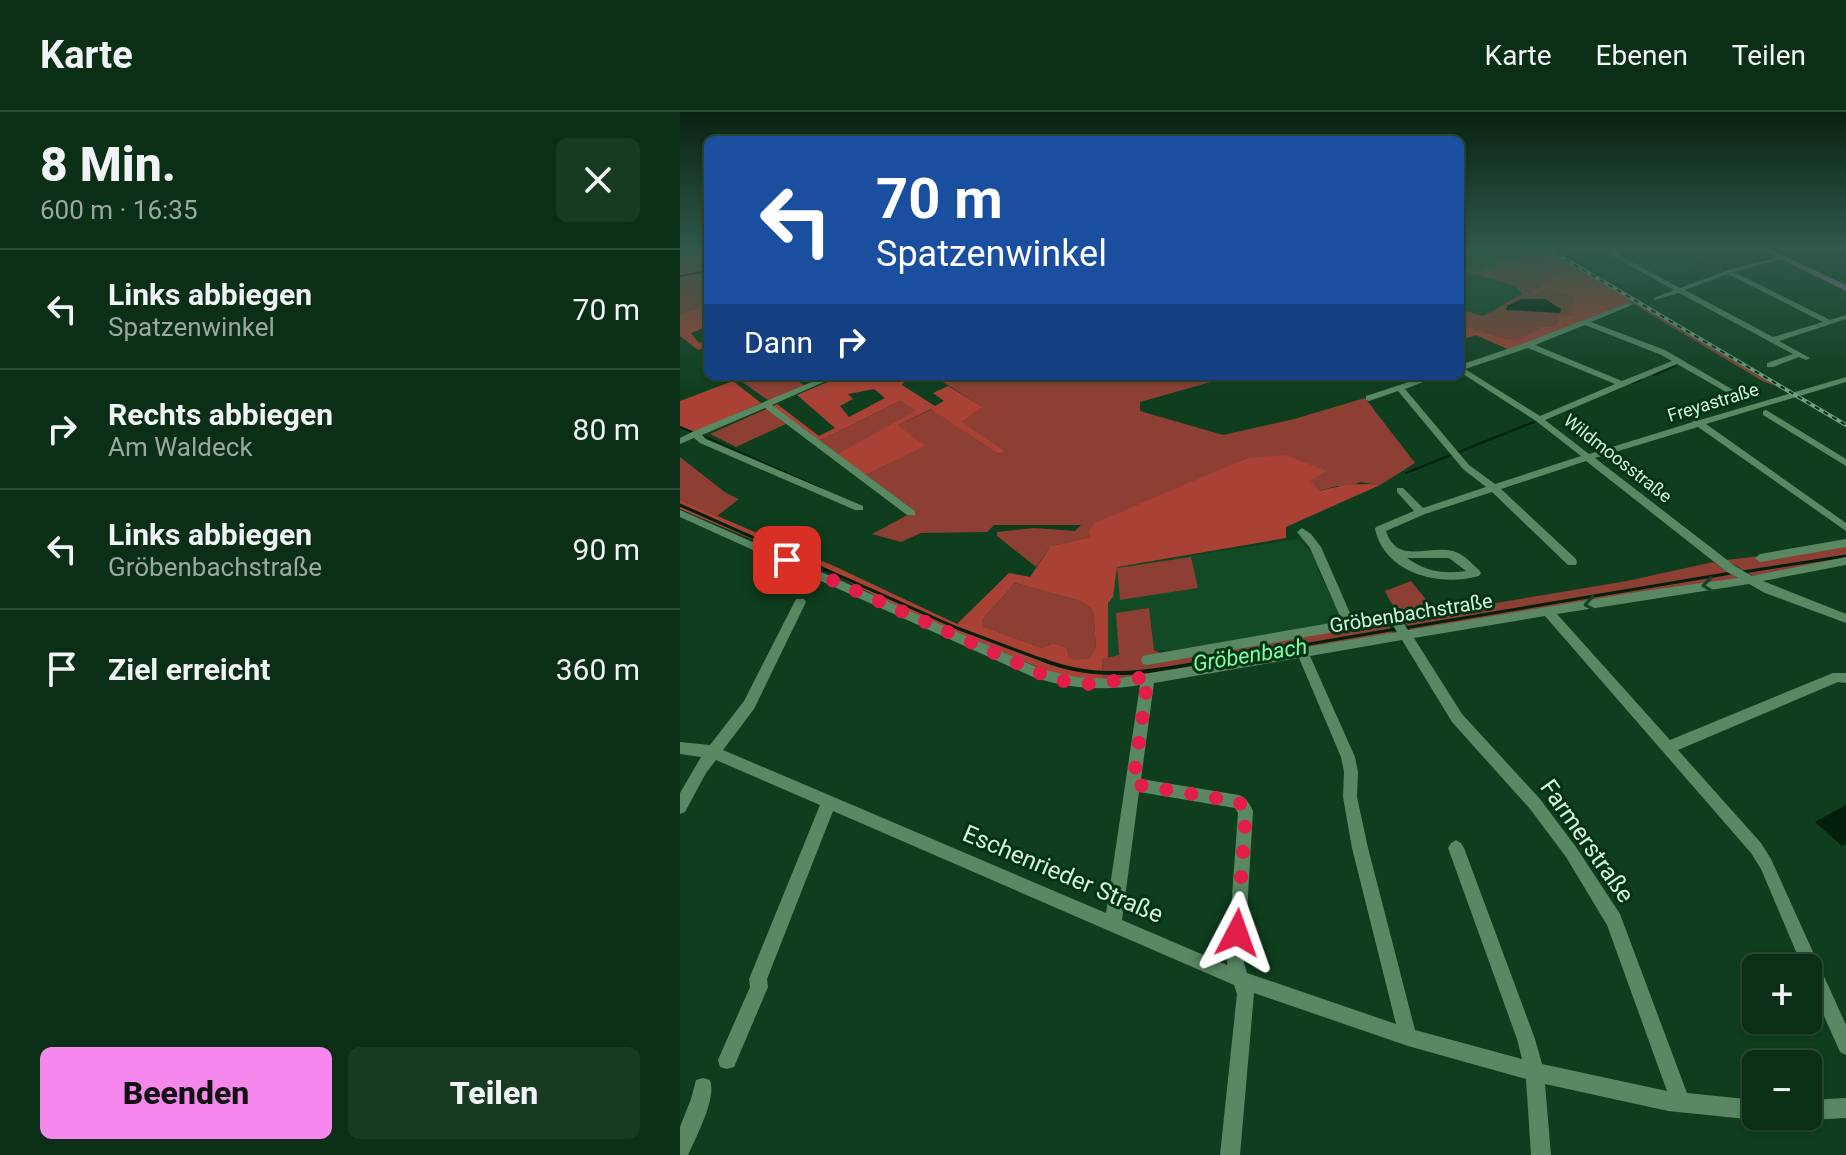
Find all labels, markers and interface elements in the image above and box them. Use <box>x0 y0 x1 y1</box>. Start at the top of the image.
text: Karte <box>40 33 133 77</box>
text: Karte <box>1485 39 1552 72</box>
text: Ebenen <box>1596 39 1688 72</box>
text: Teilen <box>1732 39 1806 72</box>
text: 8 Min. <box>40 136 176 193</box>
button: close <box>556 138 640 222</box>
text: 70 m <box>876 166 1003 232</box>
icon: left <box>744 168 848 272</box>
text: 600 m · 16:35 <box>40 195 198 225</box>
text: Spatzenwinkel <box>876 233 1107 275</box>
text: Links abbiegen <box>108 277 312 312</box>
icon: left <box>40 287 84 331</box>
text: 70 m <box>573 292 640 327</box>
text: Spatzenwinkel <box>108 312 275 342</box>
icon: right <box>829 320 873 364</box>
text: Dann <box>744 325 813 360</box>
street label: Freyastraße <box>1665 378 1761 426</box>
text: Rechts abbiegen <box>108 397 333 432</box>
icon: right <box>40 407 84 451</box>
street label: Wildmoosstraße <box>1560 409 1676 507</box>
text: 80 m <box>573 412 640 447</box>
text: Am Waldeck <box>108 432 253 462</box>
text: Links abbiegen <box>108 517 312 552</box>
pin <box>753 526 821 594</box>
icon: left <box>40 527 84 571</box>
text: 90 m <box>573 532 640 567</box>
icon: arrive <box>765 538 809 582</box>
text: Gröbenbachstraße <box>108 552 322 582</box>
one-way arrow <box>1702 576 1715 593</box>
street label: Gröbenbachstraße <box>1328 588 1494 638</box>
one-way arrow <box>1583 594 1596 611</box>
water label: Gröbenbach <box>1191 634 1309 676</box>
icon: arrive <box>40 647 84 691</box>
text: Ziel erreicht <box>108 652 270 687</box>
text: 360 m <box>556 652 640 687</box>
street label: Farmerstraße <box>1534 774 1640 908</box>
street label: Eschenrieder Straße <box>959 819 1167 929</box>
position arrow <box>1195 891 1279 975</box>
map controls <box>1742 954 1822 1130</box>
button: + <box>1742 954 1822 1034</box>
button: Beenden <box>40 1047 332 1139</box>
button: Teilen <box>348 1047 640 1139</box>
button: − <box>1742 1050 1822 1130</box>

